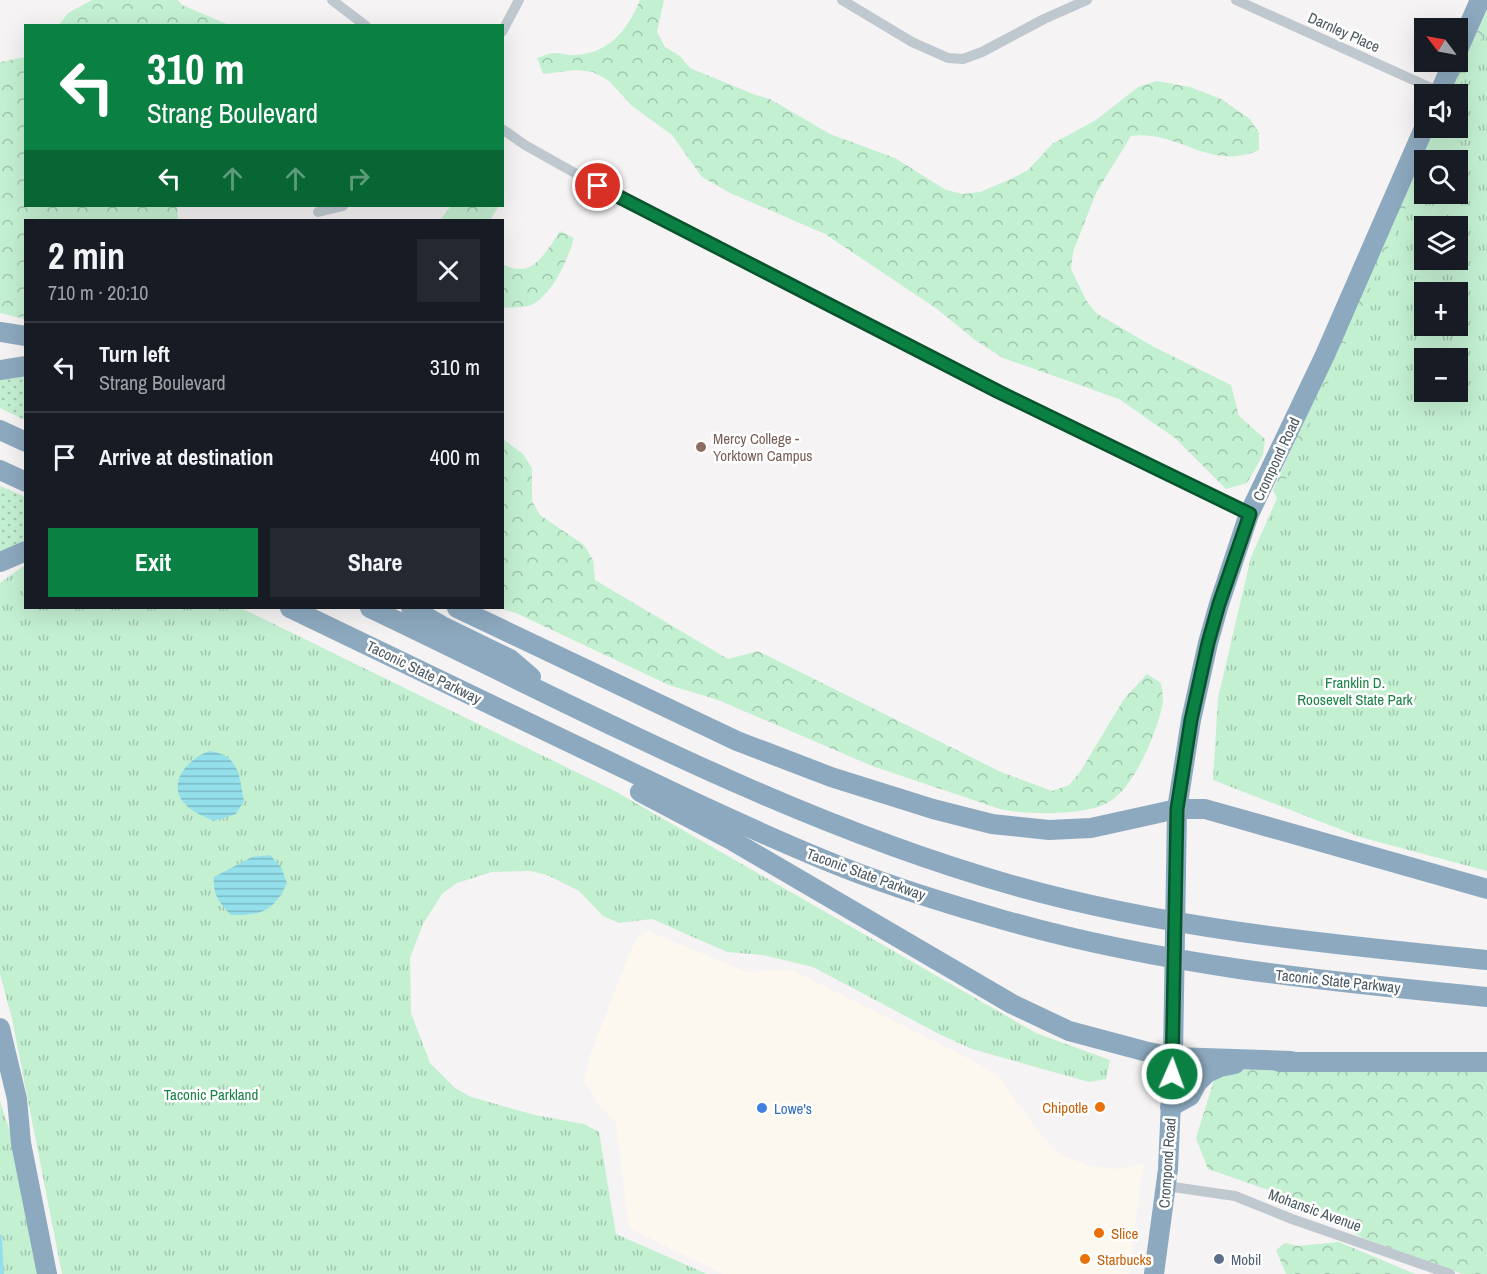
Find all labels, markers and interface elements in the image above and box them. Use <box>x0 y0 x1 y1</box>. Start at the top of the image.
street label: Darnley Place <box>1305 7 1383 57</box>
north arrow <box>1414 18 1468 72</box>
map controls <box>1414 18 1468 402</box>
text: 310 m <box>147 41 245 97</box>
icon: left <box>48 48 126 126</box>
button: sound <box>1414 84 1468 138</box>
text: Strang Boulevard <box>147 95 318 131</box>
button: search <box>1414 150 1468 204</box>
pin <box>572 160 623 211</box>
icon: left <box>153 162 186 195</box>
icon: ahead <box>216 162 249 195</box>
icon: ahead <box>279 162 312 195</box>
icon: right <box>342 162 375 195</box>
icon: arrive <box>581 169 614 202</box>
button: layers <box>1414 216 1468 270</box>
text: 2 min <box>48 232 125 280</box>
button: close <box>417 239 480 302</box>
text: 710 m · 20:10 <box>48 279 148 306</box>
button: + <box>1414 282 1468 336</box>
text: Turn left <box>99 339 170 369</box>
button: − <box>1414 348 1468 402</box>
icon: left <box>48 351 81 384</box>
text: 310 m <box>430 352 480 382</box>
text: Strang Boulevard <box>99 369 226 396</box>
street label: Crompond Road <box>1247 414 1305 504</box>
place label: Mercy College - Yorktown Campus <box>713 428 813 466</box>
marker: Mercy College - Yorktown Campus <box>694 440 708 454</box>
icon: arrive <box>48 441 81 474</box>
text: Arrive at destination <box>99 442 273 472</box>
text: 400 m <box>430 442 480 472</box>
button: Exit <box>48 528 258 597</box>
button: Share <box>270 528 480 597</box>
street label: Taconic State Parkway <box>363 635 486 709</box>
park label: Franklin D. Roosevelt State Park <box>1297 672 1414 710</box>
street label: Taconic State Parkway <box>804 843 929 906</box>
street label: Taconic State Parkway <box>1275 964 1402 998</box>
position arrow <box>1140 1042 1204 1106</box>
park label: Taconic Parkland <box>164 1084 258 1105</box>
place label: Chipotle <box>1042 1097 1088 1118</box>
place label: Lowe's <box>774 1098 812 1119</box>
marker: Chipotle <box>1093 1100 1107 1114</box>
marker: Lowe's <box>755 1101 769 1115</box>
street label: Crompond Road <box>1153 1117 1181 1209</box>
street label: Mohansic Avenue <box>1266 1183 1365 1237</box>
place label: Slice <box>1111 1223 1139 1244</box>
marker: Slice <box>1092 1226 1106 1240</box>
place label: Starbucks <box>1097 1249 1152 1270</box>
place label: Mobil <box>1231 1249 1261 1270</box>
marker: Starbucks <box>1078 1252 1092 1266</box>
marker: Mobil <box>1212 1252 1226 1266</box>

